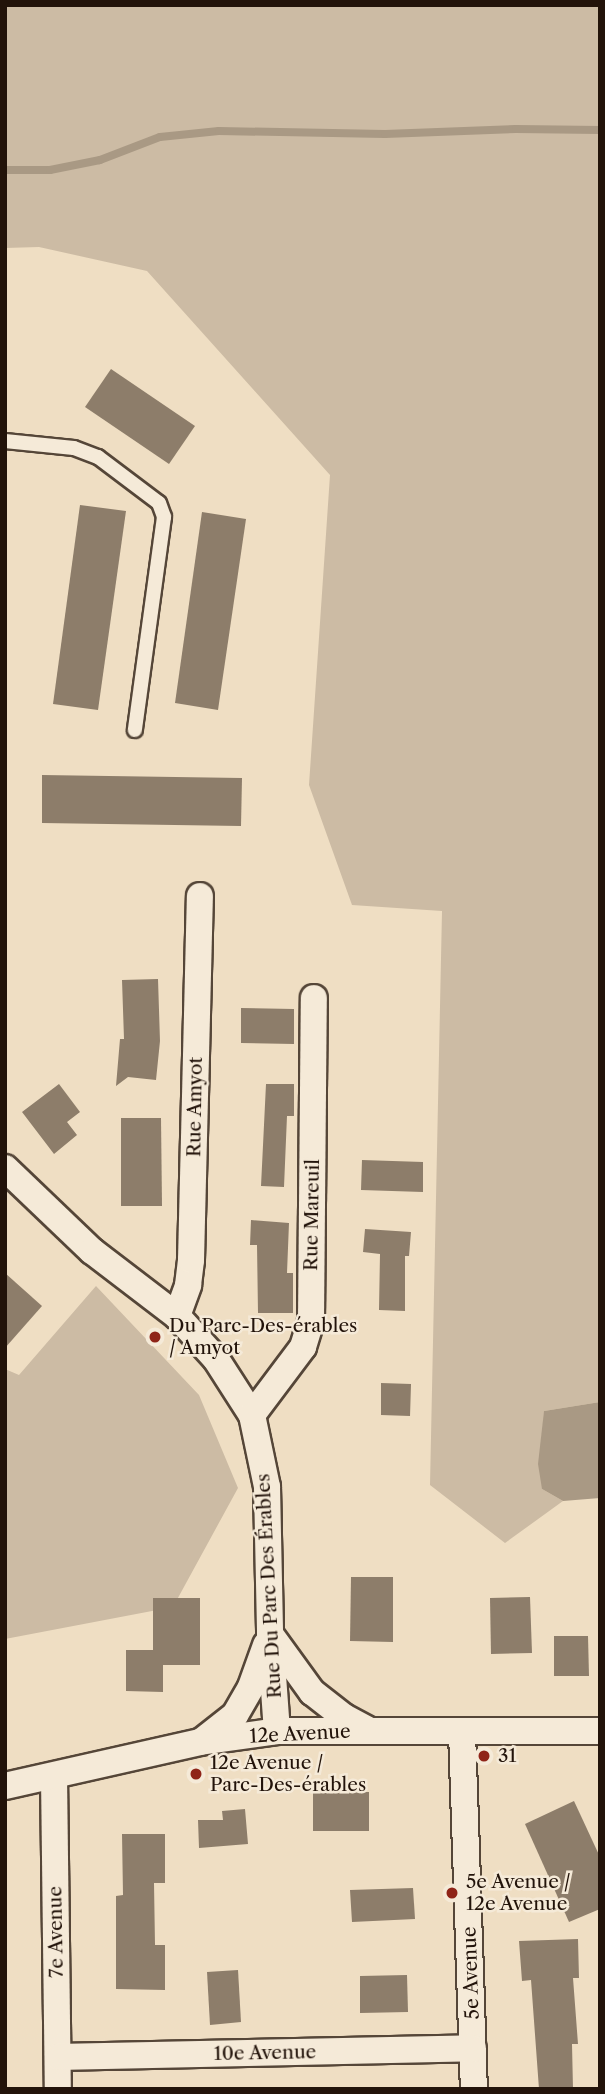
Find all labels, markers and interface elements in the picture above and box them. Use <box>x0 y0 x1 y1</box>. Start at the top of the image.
street label: Rue Amyot <box>183 1056 207 1158</box>
street label: Rue Mareuil <box>300 1159 324 1271</box>
place label: Du Parc-Des-érables / Amyot <box>169 1315 357 1359</box>
marker: Du Parc-Des-érables / Amyot <box>147 1329 163 1345</box>
street label: Rue Du Parc Des Érables <box>252 1473 286 1699</box>
street label: 12e Avenue <box>248 1720 352 1748</box>
place label: 31 <box>498 1745 516 1767</box>
marker: 31 <box>476 1748 492 1764</box>
place label: 12e Avenue / Parc-Des-érables <box>210 1752 366 1796</box>
marker: 12e Avenue / Parc-Des-érables <box>188 1766 204 1782</box>
place label: 5e Avenue / 12e Avenue <box>466 1871 571 1915</box>
marker: 5e Avenue / 12e Avenue <box>444 1885 460 1901</box>
street label: 7e Avenue <box>44 1886 68 1978</box>
street label: 5e Avenue <box>458 1926 484 2020</box>
street label: 10e Avenue <box>213 2041 317 2065</box>

